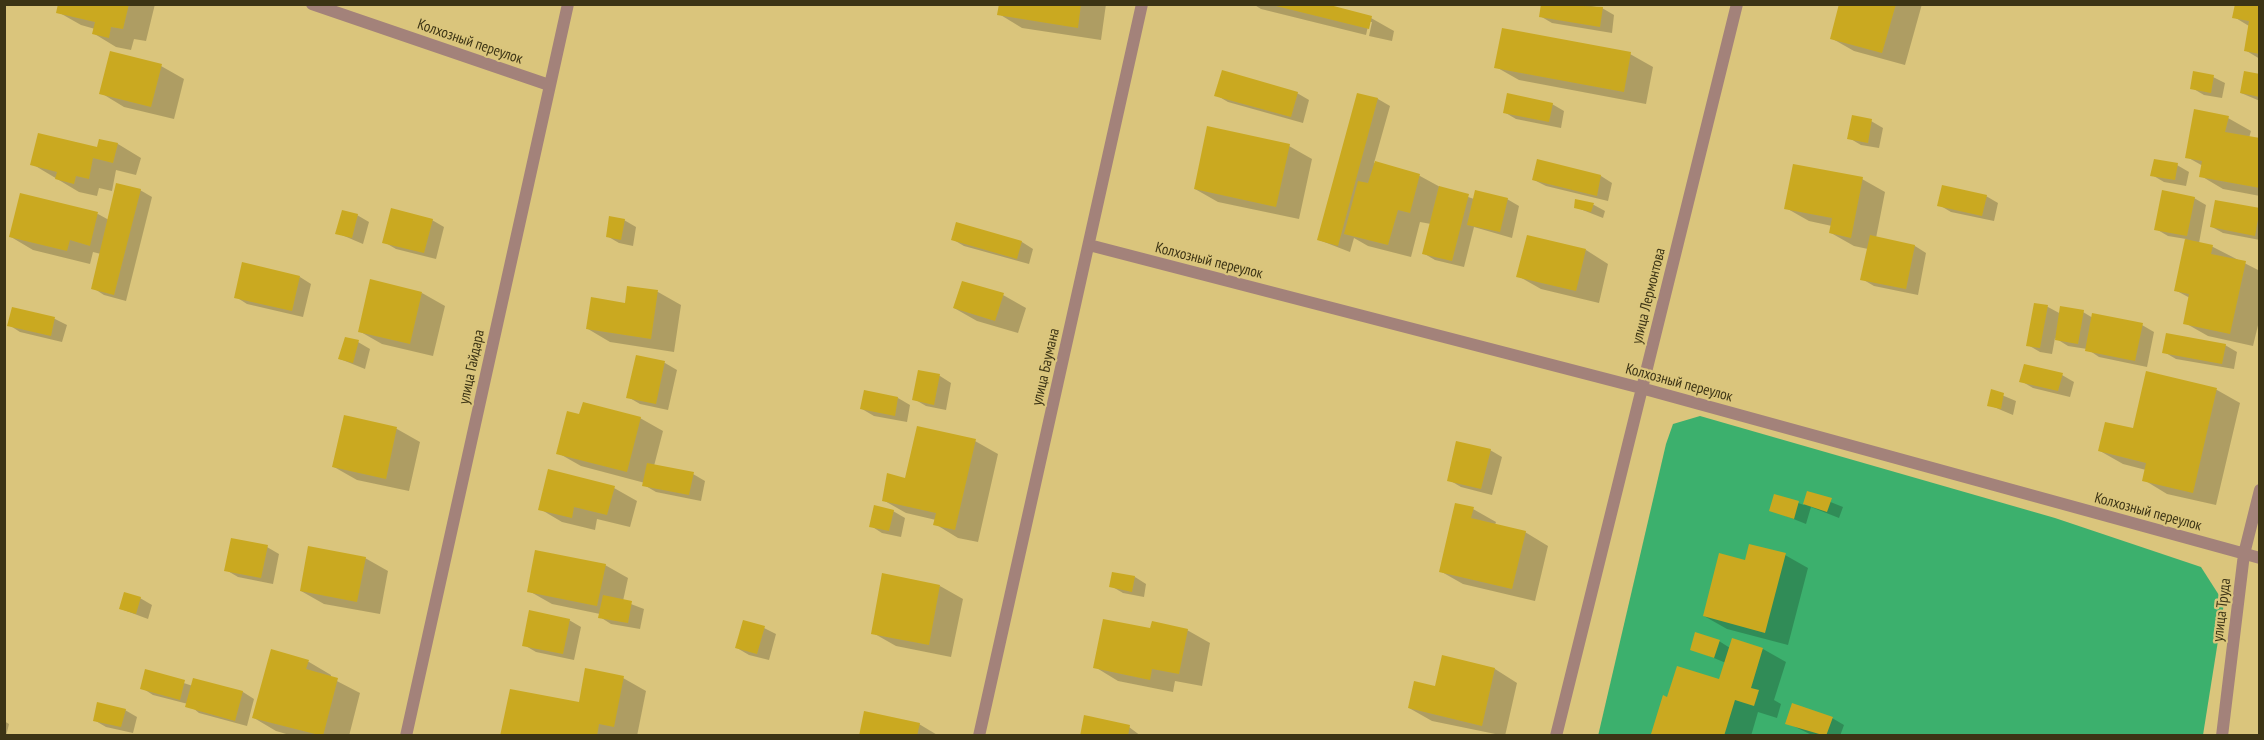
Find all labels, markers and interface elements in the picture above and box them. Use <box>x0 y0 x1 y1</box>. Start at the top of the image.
street label: Колхозный переулок <box>415 16 525 68</box>
street label: Колхозный переулок <box>1153 239 1265 283</box>
street label: улица Лермонтова <box>1628 246 1670 346</box>
street label: улица Баумана <box>1028 327 1064 407</box>
street label: улица Гайдара <box>455 328 489 406</box>
street label: Колхозный переулок <box>1623 360 1735 406</box>
street label: Колхозный переулок <box>2092 489 2204 535</box>
street label: улица Труда <box>2209 577 2235 643</box>

